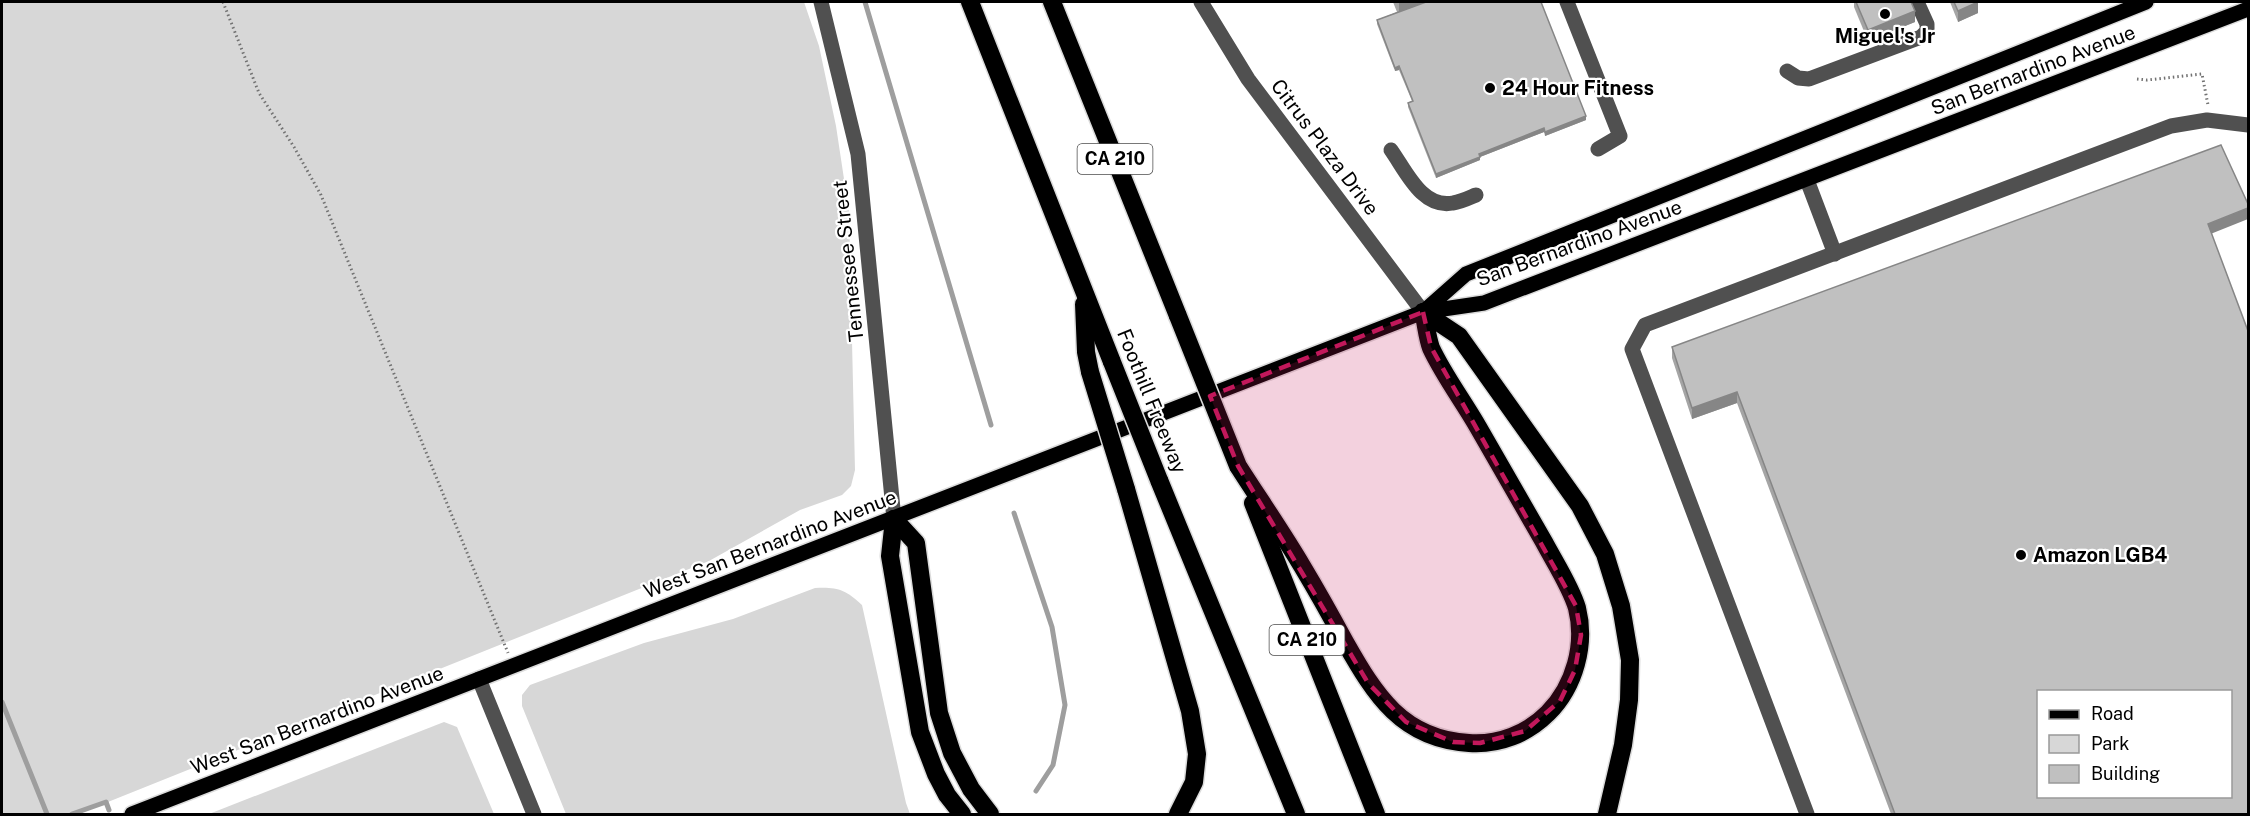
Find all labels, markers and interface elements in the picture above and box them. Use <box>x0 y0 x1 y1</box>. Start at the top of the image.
marker: Miguel's Jr <box>1878 7 1892 21</box>
street label: San Bernardino Avenue <box>1927 20 2139 120</box>
place label: Miguel's Jr <box>1835 24 1935 48</box>
street label: Citrus Plaza Drive <box>1266 74 1384 220</box>
place label: 24 Hour Fitness <box>1502 76 1654 100</box>
marker: 24 Hour Fitness <box>1483 81 1497 95</box>
road number: CA 210 <box>1078 144 1152 174</box>
street label: Tennessee Street <box>828 179 868 343</box>
street label: San Bernardino Avenue <box>1473 195 1685 291</box>
street label: Foothill Freeway <box>1112 325 1192 477</box>
street label: West San Bernardino Avenue <box>640 485 900 603</box>
place label: Amazon LGB4 <box>2033 543 2167 567</box>
marker: Amazon LGB4 <box>2014 548 2028 562</box>
road number: CA 210 <box>1270 625 1344 655</box>
street label: West San Bernardino Avenue <box>187 661 447 779</box>
legend <box>2037 690 2232 798</box>
text: Road <box>2091 703 2134 724</box>
text: Park <box>2091 733 2129 754</box>
text: Building <box>2091 763 2160 784</box>

